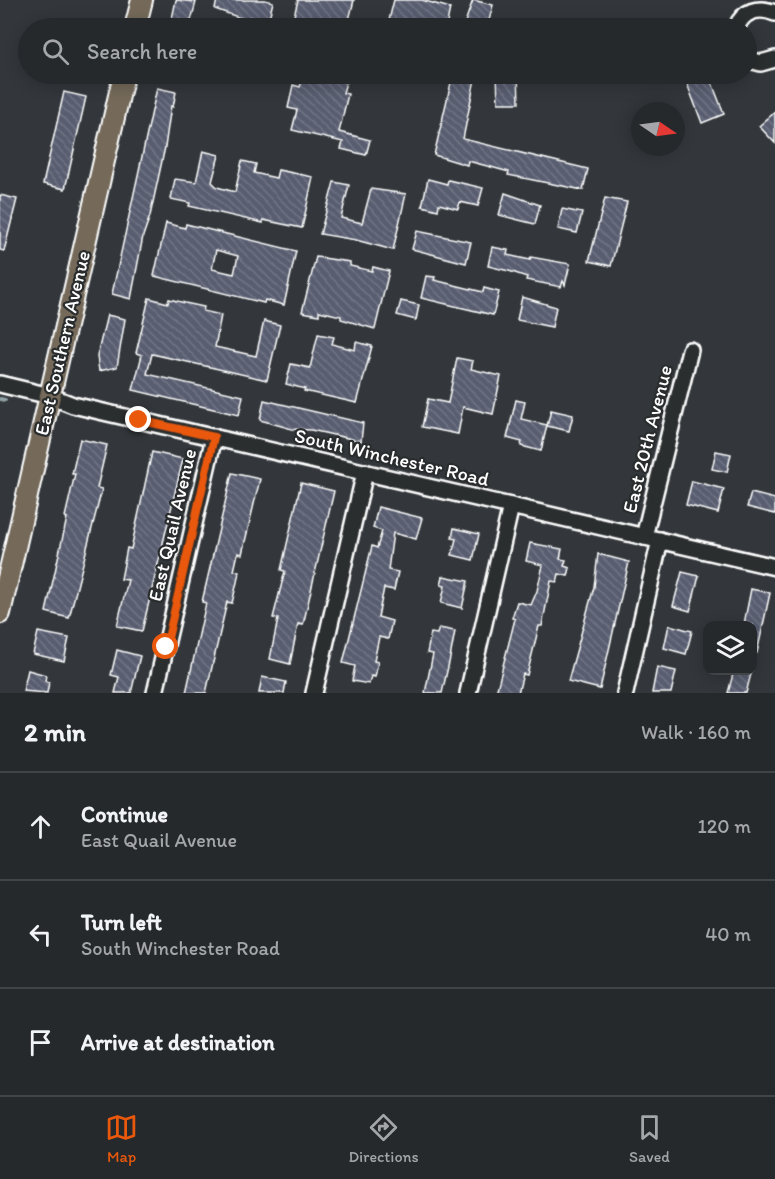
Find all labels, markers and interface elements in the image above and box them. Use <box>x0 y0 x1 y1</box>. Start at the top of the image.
search box <box>18 18 757 84</box>
icon: search <box>39 35 72 68</box>
text: Search here <box>87 38 197 65</box>
north arrow <box>631 102 685 156</box>
street label: East Southern Avenue <box>29 248 95 438</box>
street label: East 20th Avenue <box>617 363 677 515</box>
route end <box>125 406 151 432</box>
street label: South Winchester Road <box>292 423 492 491</box>
street label: East Quail Avenue <box>143 446 201 604</box>
map controls <box>703 621 757 675</box>
button: layers <box>703 621 757 675</box>
route start <box>152 633 178 659</box>
text: 2 min <box>24 716 86 748</box>
text: Walk · 160 m <box>641 720 751 744</box>
text: Continue <box>81 801 168 828</box>
icon: ahead <box>24 810 57 843</box>
text: 120 m <box>698 814 751 838</box>
text: East Quail Avenue <box>81 828 237 852</box>
text: Turn left <box>81 909 162 936</box>
icon: left <box>24 918 57 951</box>
text: 40 m <box>705 922 751 946</box>
text: South Winchester Road <box>81 936 280 960</box>
icon: arrive <box>24 1026 57 1059</box>
text: Arrive at destination <box>81 1029 275 1056</box>
tab: Map <box>105 1111 138 1166</box>
tab: Directions <box>348 1111 419 1166</box>
tab: Saved <box>629 1111 670 1166</box>

